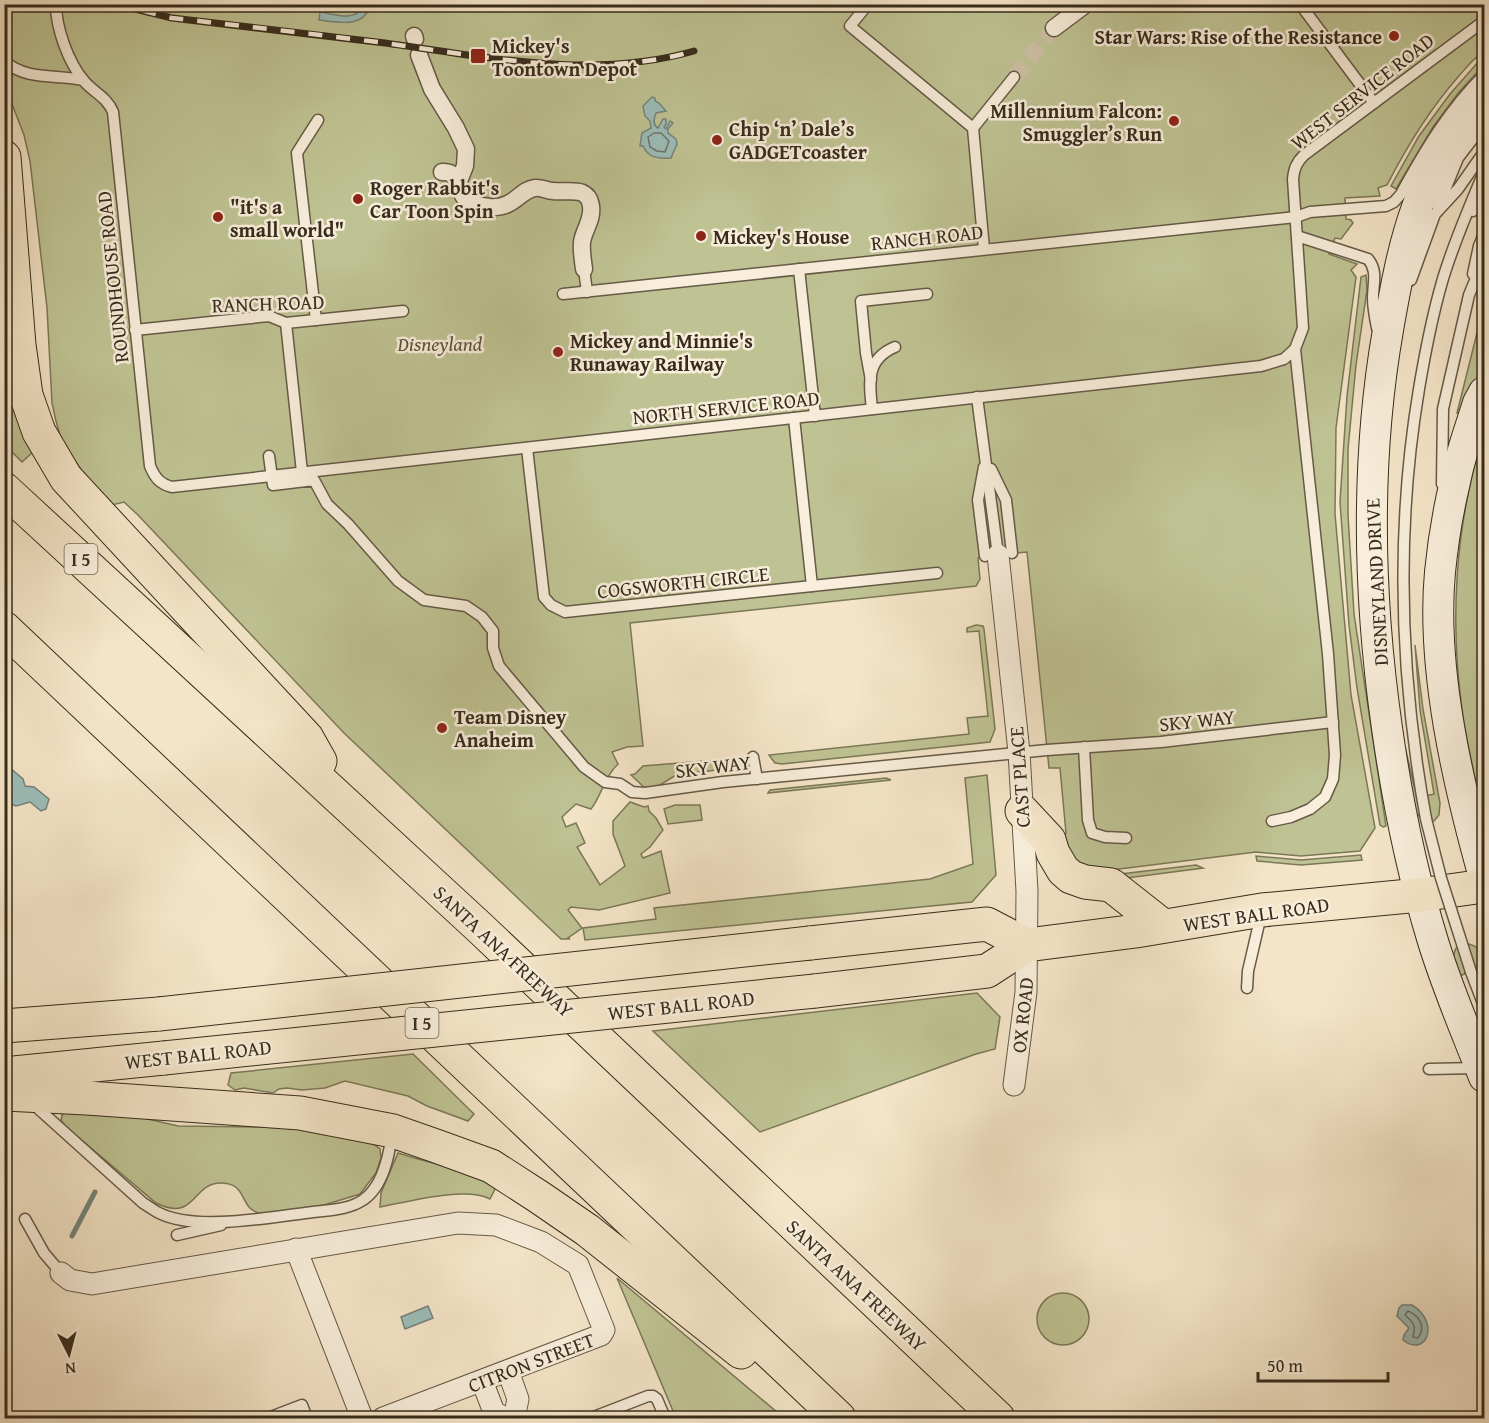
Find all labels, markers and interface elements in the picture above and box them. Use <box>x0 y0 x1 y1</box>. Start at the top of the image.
place label: Star Wars: Rise of the Resistance <box>1094 22 1382 51</box>
street label: WEST SERVICE ROAD <box>1284 26 1440 156</box>
marker: Star Wars: Rise of the Resistance <box>1387 29 1401 43</box>
place label: Mickey's Toontown Depot <box>492 31 638 83</box>
marker: Mickey's Toontown Depot <box>469 47 487 65</box>
place label: Millennium Falcon: Smuggler’s Run <box>990 96 1162 148</box>
place label: Chip ‘n’ Dale’s GADGETcoaster <box>729 114 867 166</box>
marker: Millennium Falcon: Smuggler’s Run <box>1167 114 1181 128</box>
marker: Chip ‘n’ Dale’s GADGETcoaster <box>710 133 724 147</box>
place label: Roger Rabbit's Car Toon Spin <box>370 173 499 225</box>
street label: ROUNDHOUSE ROAD <box>89 190 135 364</box>
place label: "it's a small world" <box>230 192 344 244</box>
marker: Roger Rabbit's Car Toon Spin <box>351 192 365 206</box>
marker: "it's a small world" <box>211 210 225 224</box>
street label: RANCH ROAD <box>869 217 985 257</box>
place label: Mickey's House <box>713 222 850 251</box>
marker: Mickey's House <box>694 229 708 243</box>
street label: RANCH ROAD <box>211 287 325 319</box>
place label: Mickey and Minnie's Runaway Railway <box>570 326 753 378</box>
park label: Disneyland <box>397 329 483 358</box>
marker: Mickey and Minnie's Runaway Railway <box>551 345 565 359</box>
street label: NORTH SERVICE ROAD <box>631 383 821 431</box>
street label: DISNEYLAND DRIVE <box>1357 497 1395 667</box>
road number: I 5 <box>64 544 98 574</box>
street label: COGSWORTH CIRCLE <box>596 559 770 605</box>
place label: Team Disney Anaheim <box>454 702 567 754</box>
street label: SKY WAY <box>1158 702 1236 738</box>
marker: Team Disney Anaheim <box>435 721 449 735</box>
street label: CAST PLACE <box>1001 726 1037 828</box>
street label: SKY WAY <box>674 747 752 785</box>
street label: SANTA ANA FREEWAY <box>427 878 581 1024</box>
street label: WEST BALL ROAD <box>1181 889 1331 939</box>
street label: OX ROAD <box>1004 976 1040 1054</box>
street label: WEST BALL ROAD <box>606 983 756 1027</box>
road number: I 5 <box>406 1008 438 1038</box>
street label: WEST BALL ROAD <box>123 1032 273 1076</box>
street label: SANTA ANA FREEWAY <box>780 1212 934 1358</box>
north arrow <box>39 1324 99 1384</box>
street label: CITRON STREET <box>464 1325 598 1399</box>
scale bar <box>1258 1345 1388 1383</box>
text: 50 m <box>1267 1352 1303 1379</box>
text: N <box>64 1356 77 1381</box>

